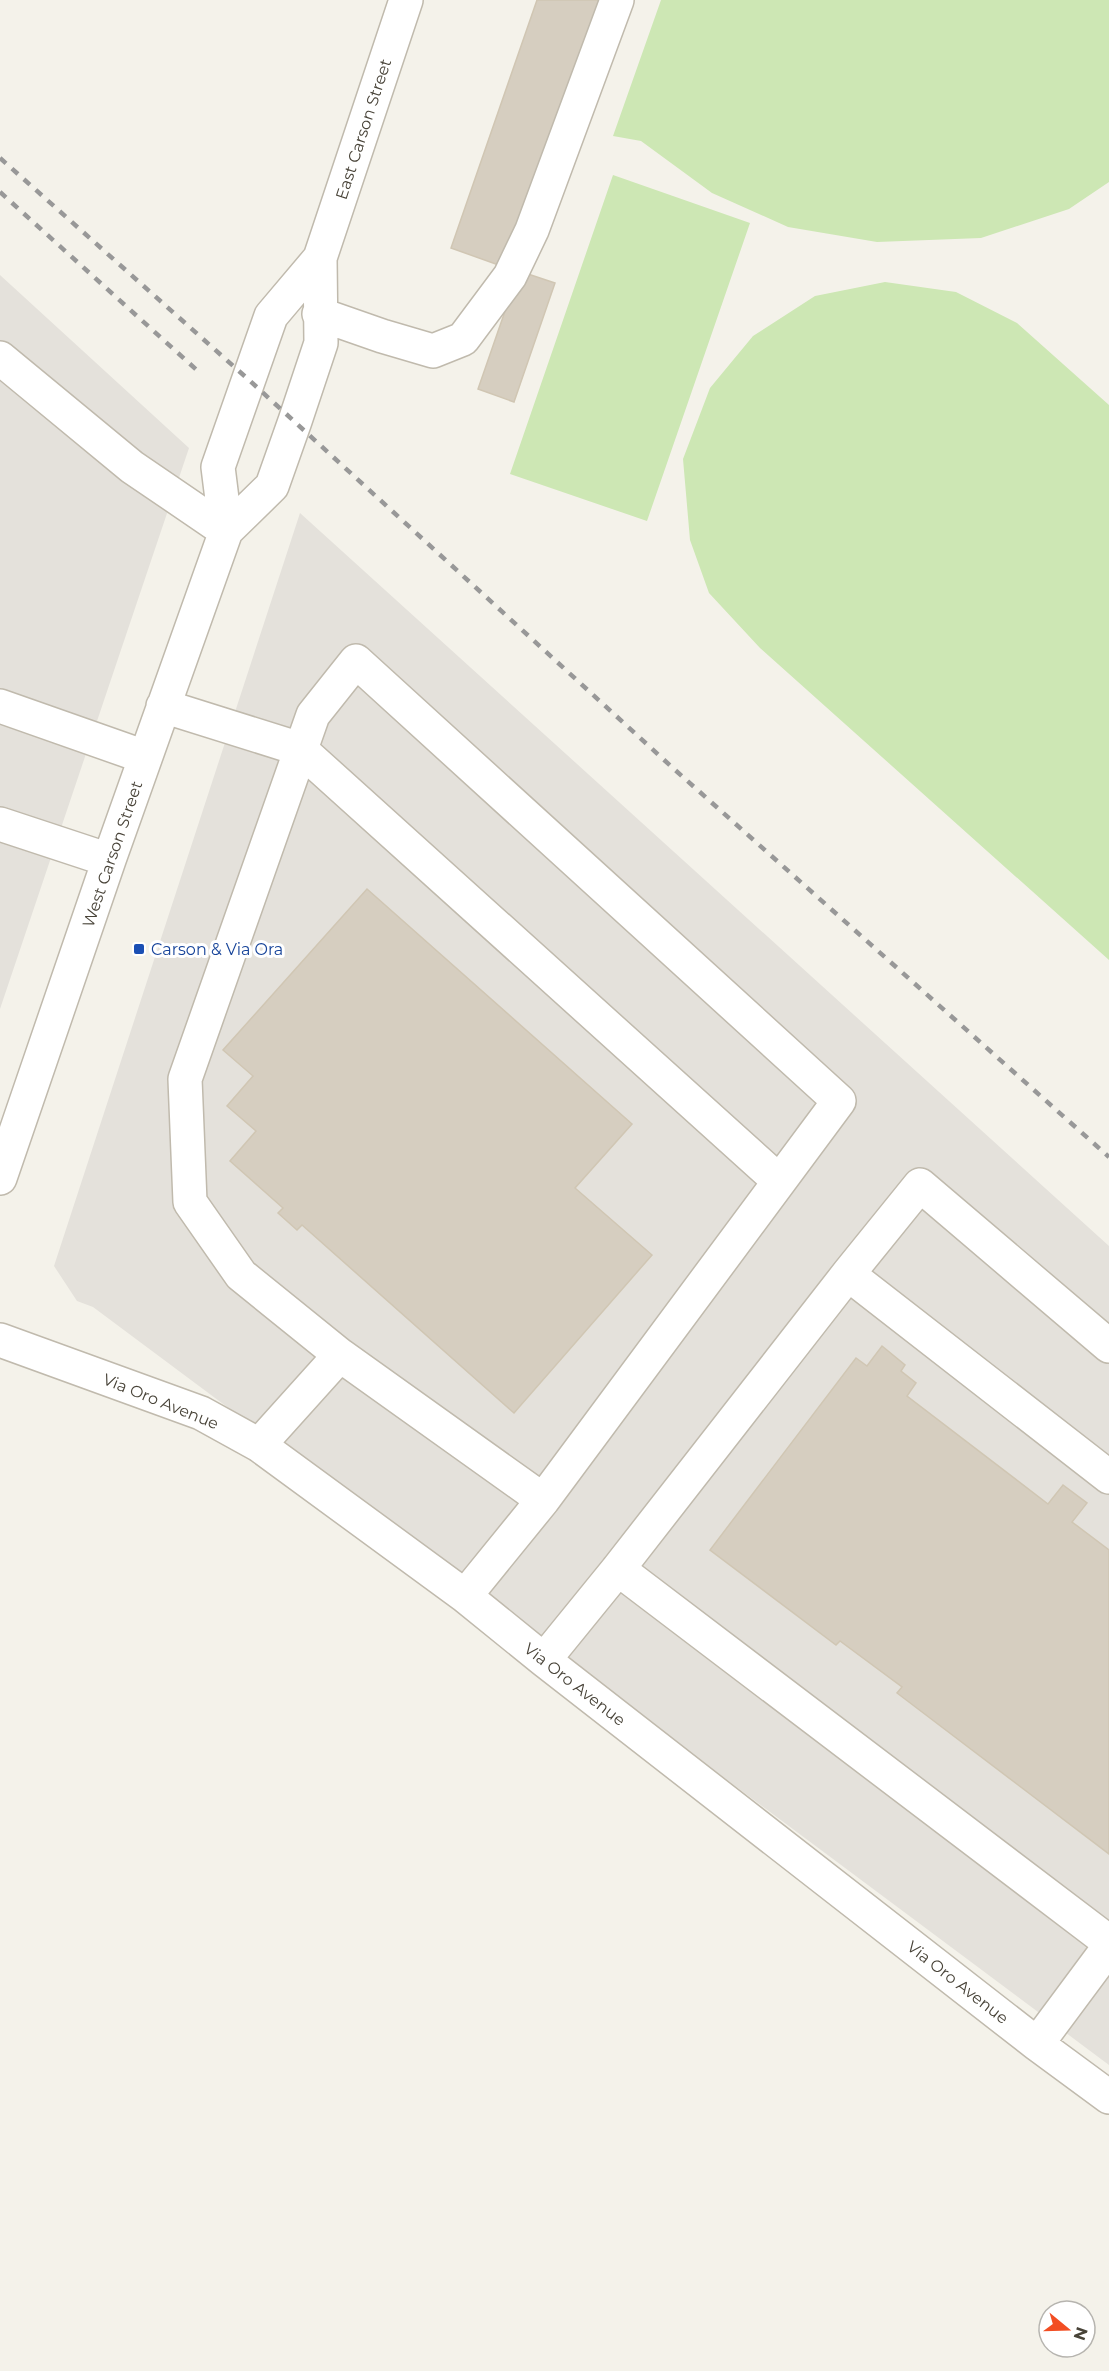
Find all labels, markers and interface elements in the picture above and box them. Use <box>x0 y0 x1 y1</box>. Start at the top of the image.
street label: East Carson Street <box>332 56 395 202</box>
street label: West Carson Street <box>79 778 147 930</box>
place label: Carson & Via Ora <box>151 940 283 959</box>
marker: Carson & Via Ora <box>132 942 146 956</box>
street label: Via Oro Avenue <box>100 1370 221 1433</box>
street label: Via Oro Avenue <box>520 1639 629 1730</box>
street label: Via Oro Avenue <box>903 1937 1012 2028</box>
north arrow <box>1037 2299 1097 2359</box>
text: N <box>1070 2325 1092 2343</box>

